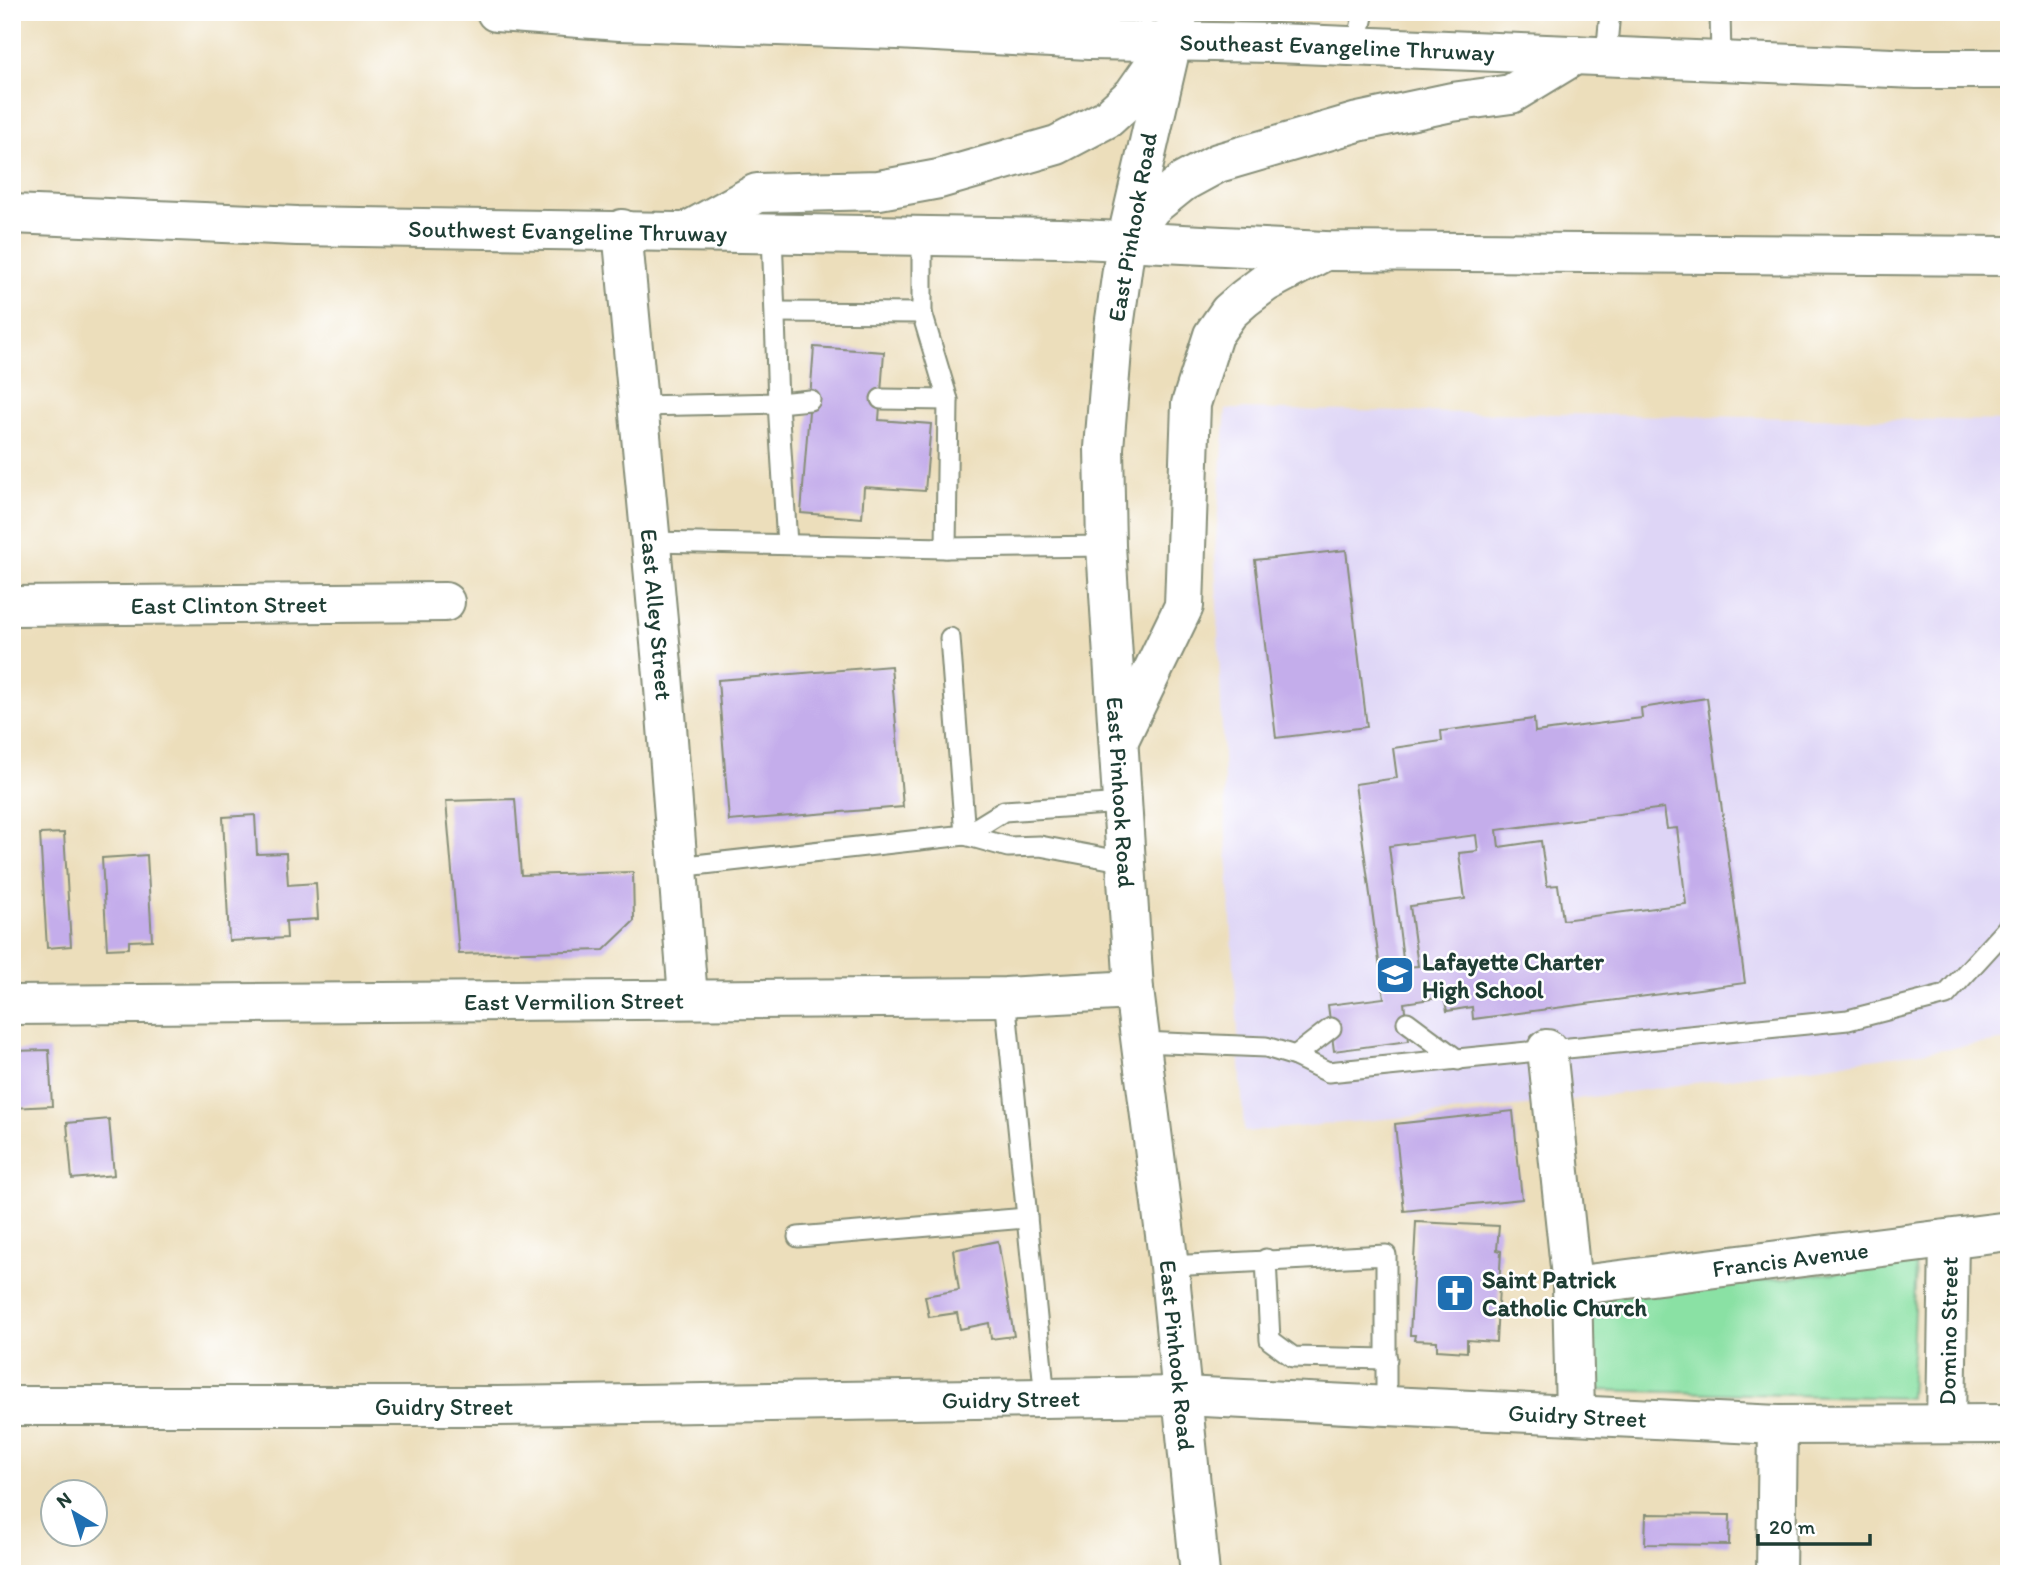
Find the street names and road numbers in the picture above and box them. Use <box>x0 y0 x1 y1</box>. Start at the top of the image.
street label: Southeast Evangeline Thruway <box>1179 27 1495 66</box>
street label: East Pinhook Road <box>1101 130 1163 324</box>
street label: Southwest Evangeline Thruway <box>408 213 727 247</box>
street label: East Alley Street <box>635 527 679 701</box>
street label: East Clinton Street <box>131 589 327 619</box>
street label: East Pinhook Road <box>1101 696 1142 889</box>
street label: East Vermilion Street <box>464 985 684 1016</box>
street label: Francis Avenue <box>1711 1234 1870 1283</box>
street label: Domino Street <box>1932 1256 1963 1406</box>
street label: East Pinhook Road <box>1154 1258 1202 1452</box>
street label: Guidry Street <box>941 1383 1080 1414</box>
street label: Guidry Street <box>375 1391 513 1421</box>
street label: Guidry Street <box>1508 1397 1647 1433</box>

